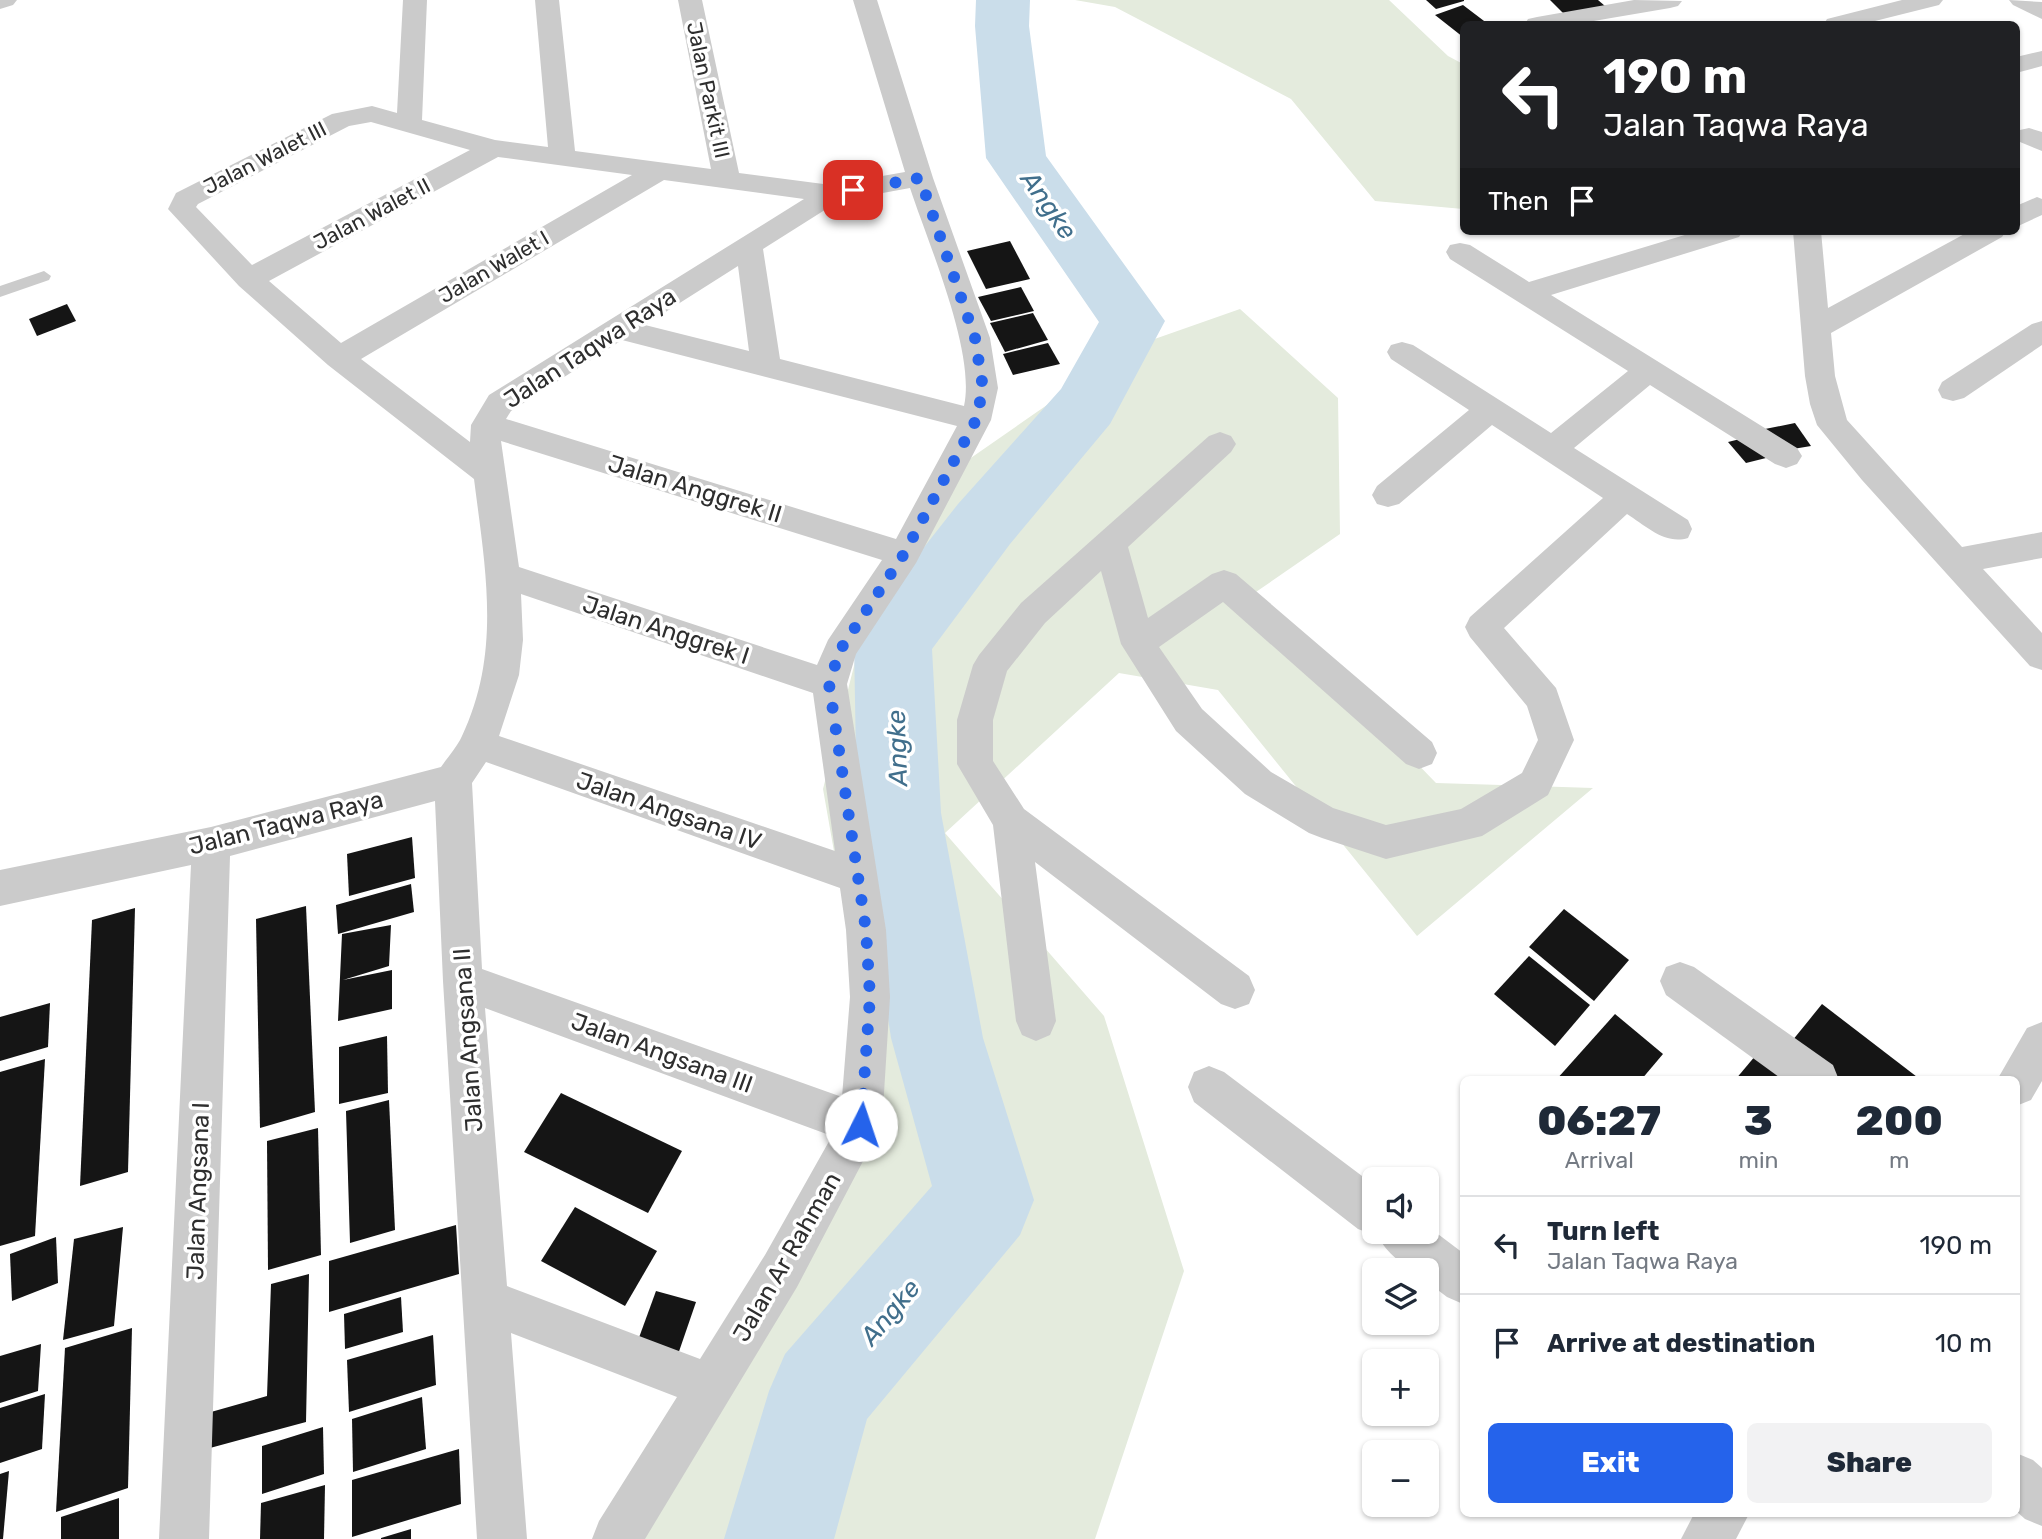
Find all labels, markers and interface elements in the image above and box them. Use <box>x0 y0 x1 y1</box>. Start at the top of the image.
street label: Jalan Parkit III <box>682 19 735 160</box>
text: 190 m <box>1603 47 1747 105</box>
icon: left <box>1488 49 1579 140</box>
text: Jalan Taqwa Raya <box>1603 106 1869 144</box>
street label: Jalan Walet III <box>199 116 330 199</box>
pin <box>823 160 883 220</box>
water label: Angke <box>1013 164 1083 246</box>
icon: arrive <box>834 171 872 209</box>
street label: Jalan Walet II <box>309 172 434 255</box>
icon: arrive <box>1563 182 1601 220</box>
text: Then <box>1488 186 1549 217</box>
street label: Jalan Walet I <box>434 225 553 308</box>
street label: Jalan Taqwa Raya <box>499 282 681 414</box>
street label: Jalan Anggrek II <box>605 449 785 529</box>
street label: Jalan Anggrek I <box>579 590 753 670</box>
water label: Angke <box>881 709 914 788</box>
street label: Jalan Angsana IV <box>573 766 765 856</box>
street label: Jalan Taqwa Raya <box>186 785 386 861</box>
street label: Jalan Angsana II <box>448 947 488 1133</box>
street label: Jalan Angsana III <box>567 1007 757 1099</box>
position arrow <box>824 1088 898 1162</box>
text: 06:27 <box>1537 1096 1661 1146</box>
text: 3 <box>1744 1096 1773 1146</box>
text: 200 <box>1856 1096 1943 1146</box>
street label: Jalan Angsana I <box>181 1102 215 1280</box>
text: Arrival <box>1565 1146 1634 1174</box>
text: min <box>1738 1146 1778 1174</box>
text: m <box>1889 1146 1909 1174</box>
map controls <box>1362 1167 1439 1517</box>
button: sound <box>1362 1167 1439 1244</box>
street label: Jalan Ar Rahman <box>727 1168 847 1346</box>
text: Turn left <box>1547 1216 1659 1247</box>
icon: left <box>1488 1226 1526 1264</box>
text: 190 m <box>1919 1230 1992 1261</box>
text: Jalan Taqwa Raya <box>1547 1247 1738 1275</box>
button: layers <box>1362 1258 1439 1335</box>
water label: Angke <box>853 1273 927 1353</box>
icon: arrive <box>1488 1324 1526 1362</box>
text: Arrive at destination <box>1547 1328 1815 1359</box>
text: 10 m <box>1935 1328 1992 1359</box>
button: + <box>1362 1349 1439 1426</box>
button: Exit <box>1488 1423 1733 1503</box>
button: Share <box>1747 1423 1992 1503</box>
button: − <box>1362 1440 1439 1517</box>

